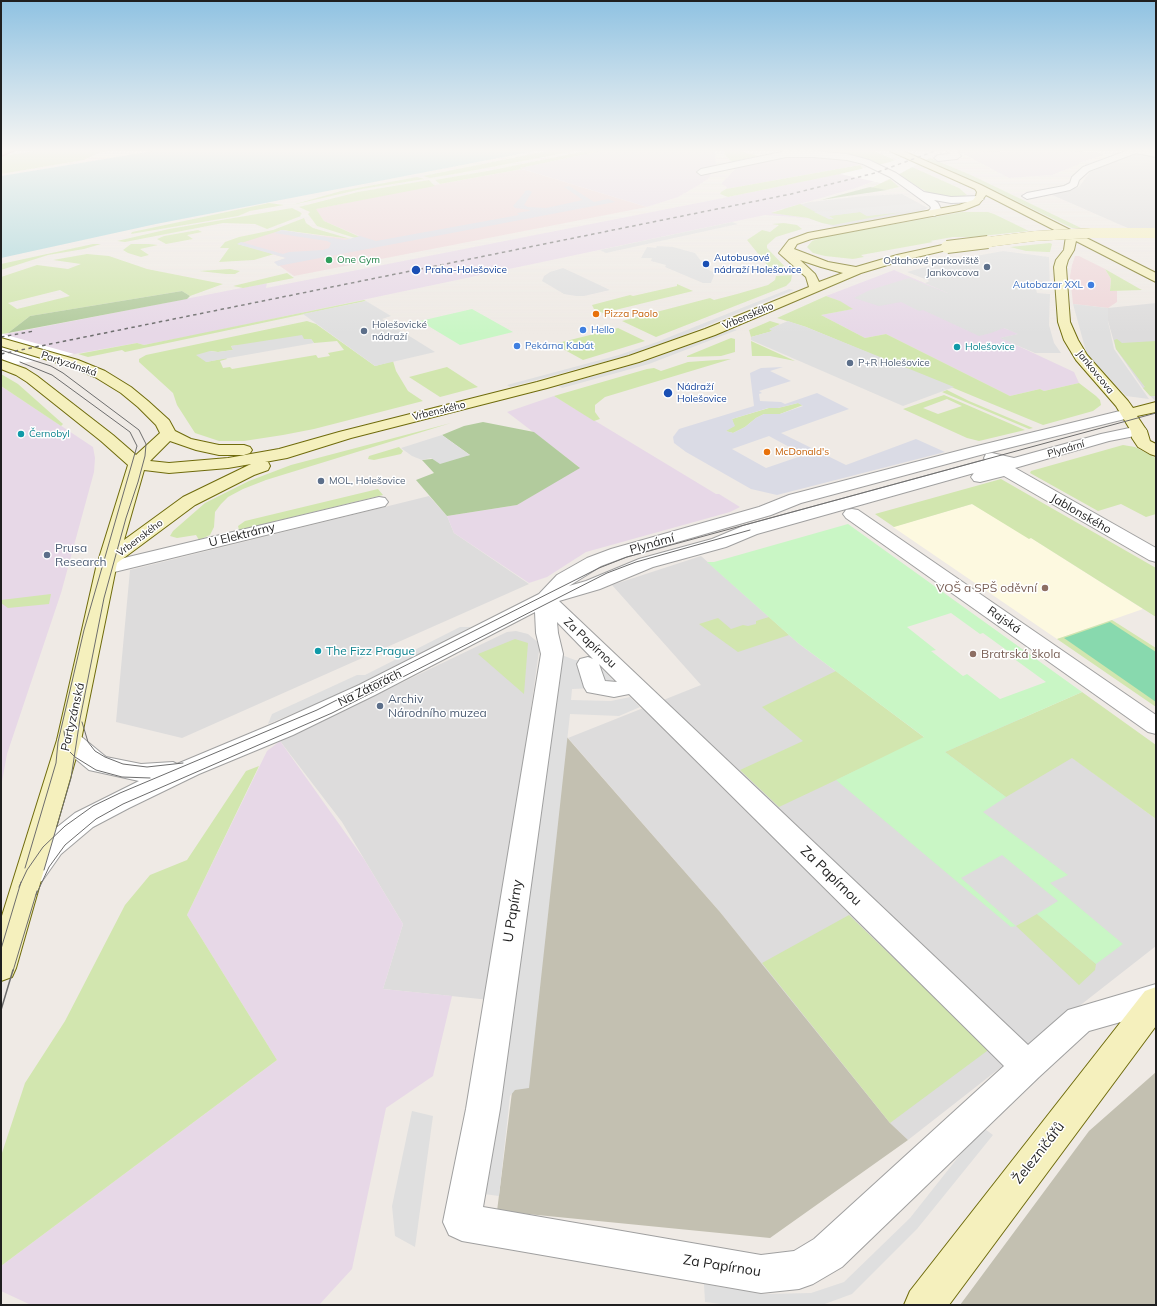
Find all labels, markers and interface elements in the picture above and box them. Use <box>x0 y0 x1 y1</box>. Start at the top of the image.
place label: Autobusové nádraží Holešovice <box>714 252 801 276</box>
place label: One Gym <box>337 254 380 266</box>
marker: One Gym <box>324 255 334 265</box>
place label: Odtahové parkoviště Jankovcova <box>883 255 979 278</box>
marker: Autobusové nádraží Holešovice <box>701 259 711 269</box>
marker: Odtahové parkoviště Jankovcova <box>982 262 992 272</box>
marker: Praha-Holešovice <box>410 264 422 276</box>
place label: Praha-Holešovice <box>425 264 507 276</box>
place label: Autobazar XXL <box>1013 279 1083 291</box>
marker: Autobazar XXL <box>1086 280 1096 290</box>
street label: Vrbenského <box>721 300 775 332</box>
place label: Pizza Paolo <box>604 308 658 320</box>
marker: Pizza Paolo <box>591 309 601 319</box>
place label: Holešovické nádraží <box>372 319 427 342</box>
place label: Hello <box>591 324 615 336</box>
marker: Hello <box>578 325 588 335</box>
marker: Holešovické nádraží <box>359 326 369 336</box>
place label: Pekárna Kabát <box>525 340 594 352</box>
marker: Pekárna Kabát <box>512 341 522 351</box>
place label: Holešovice <box>965 341 1015 353</box>
marker: Holešovice <box>952 342 962 352</box>
street label: Jankovcova <box>1074 348 1116 396</box>
street label: Partyzánská <box>40 349 98 379</box>
place label: P+R Holešovice <box>858 357 930 369</box>
marker: P+R Holešovice <box>845 358 855 368</box>
place label: Nádraží Holešovice <box>677 381 727 404</box>
marker: Nádraží Holešovice <box>662 387 674 399</box>
street label: Vrbenského <box>411 399 467 423</box>
place label: Černobyl <box>29 428 70 440</box>
marker: Černobyl <box>16 429 26 439</box>
street label: Plynární <box>1046 438 1086 460</box>
place label: McDonald's <box>775 446 829 458</box>
marker: McDonald's <box>762 447 772 457</box>
place label: MOL, Holešovice <box>329 475 406 487</box>
marker: MOL, Holešovice <box>316 476 326 486</box>
street label: Jablonského <box>1048 491 1114 537</box>
street label: Vrbenského <box>115 517 165 559</box>
street label: U Elektrárny <box>207 520 277 550</box>
street label: Plynární <box>628 531 676 557</box>
place label: Prusa Research <box>55 541 107 569</box>
marker: Prusa Research <box>42 550 52 560</box>
place label: VOŠ a SPŠ oděvní <box>936 581 1037 595</box>
marker: VOŠ a SPŠ oděvní <box>1040 583 1050 593</box>
street label: Rajská <box>984 603 1024 637</box>
street label: Za Papírnou <box>560 615 620 671</box>
place label: The Fizz Prague <box>326 644 415 658</box>
marker: The Fizz Prague <box>313 646 323 656</box>
place label: Bratrská škola <box>981 647 1061 661</box>
marker: Bratrská škola <box>968 649 978 659</box>
street label: Na Zátorách <box>336 666 404 710</box>
street label: Partyzánská <box>58 681 88 753</box>
place label: Archiv Národního muzea <box>388 692 487 720</box>
marker: Archiv Národního muzea <box>375 701 385 711</box>
street label: Za Papírnou <box>797 843 865 909</box>
street label: U Papírny <box>500 878 526 944</box>
street label: Železničářů <box>1010 1119 1068 1187</box>
street label: Za Papírnou <box>682 1252 762 1280</box>

